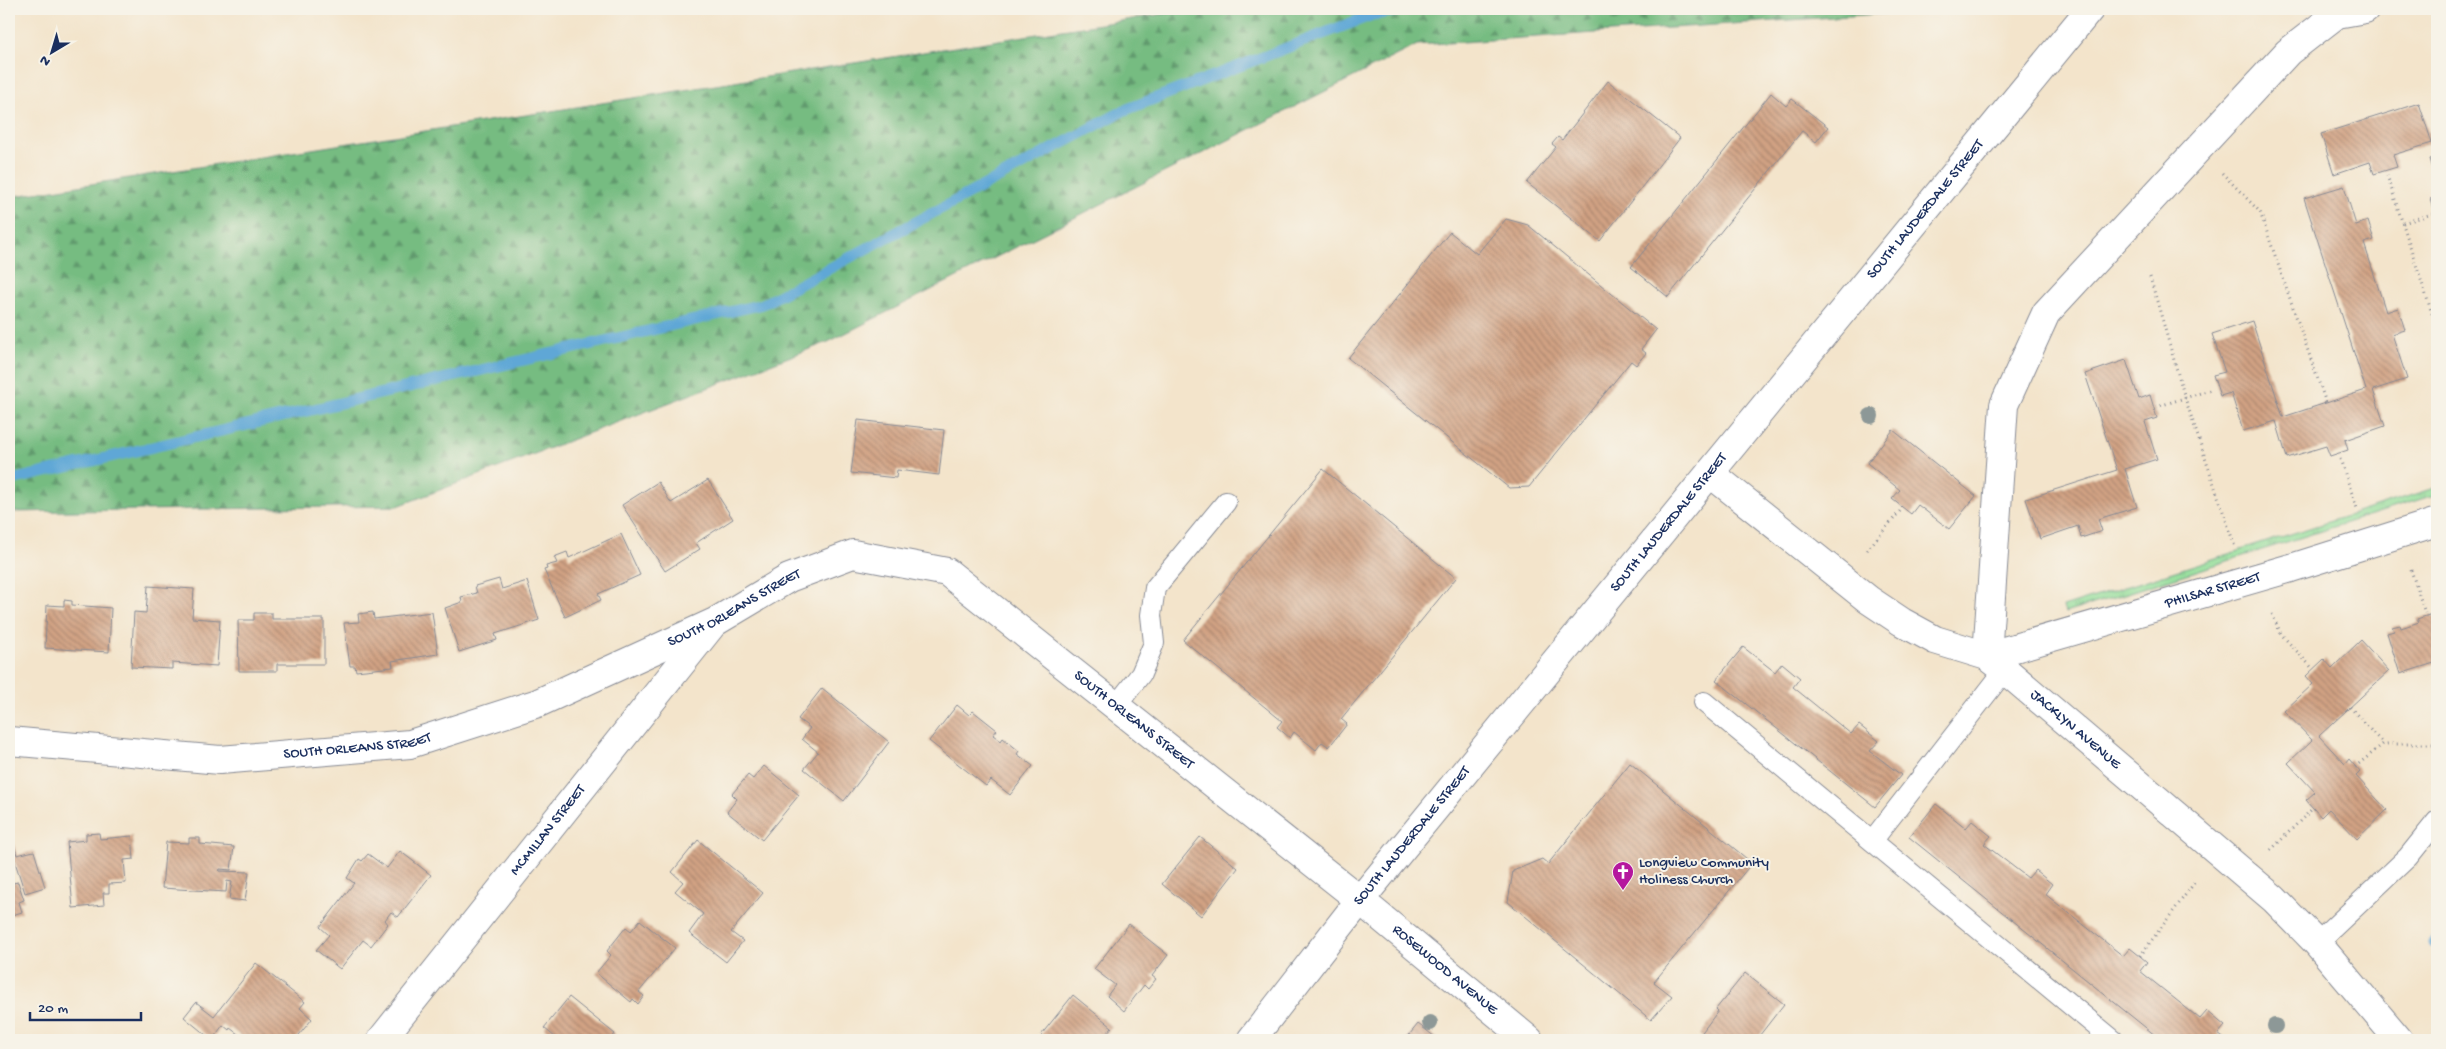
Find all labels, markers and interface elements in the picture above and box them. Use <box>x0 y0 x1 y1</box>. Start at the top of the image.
north arrow <box>28 28 78 78</box>
text: N <box>37 51 54 70</box>
street label: SOUTH LAUDERDALE STREET <box>1863 135 1989 283</box>
street label: SOUTH LAUDERDALE STREET <box>1607 449 1732 596</box>
street label: SOUTH ORLEANS STREET <box>665 565 804 651</box>
street label: PHILSAR STREET <box>2162 568 2264 613</box>
street label: SOUTH ORLEANS STREET <box>1070 667 1198 774</box>
street label: JACKLYN AVENUE <box>2026 686 2125 774</box>
street label: SOUTH ORLEANS STREET <box>283 728 435 764</box>
street label: SOUTH LAUDERDALE STREET <box>1350 762 1475 909</box>
street label: MCMILLAN STREET <box>506 781 590 879</box>
place label: Longview Community Holiness Church <box>1639 854 1769 889</box>
church icon: Longview Community Holiness Church <box>1611 860 1635 891</box>
street label: ROSEWOOD AVENUE <box>1388 921 1502 1019</box>
scale bar <box>30 989 141 1021</box>
text: 20 m <box>38 1000 68 1018</box>

